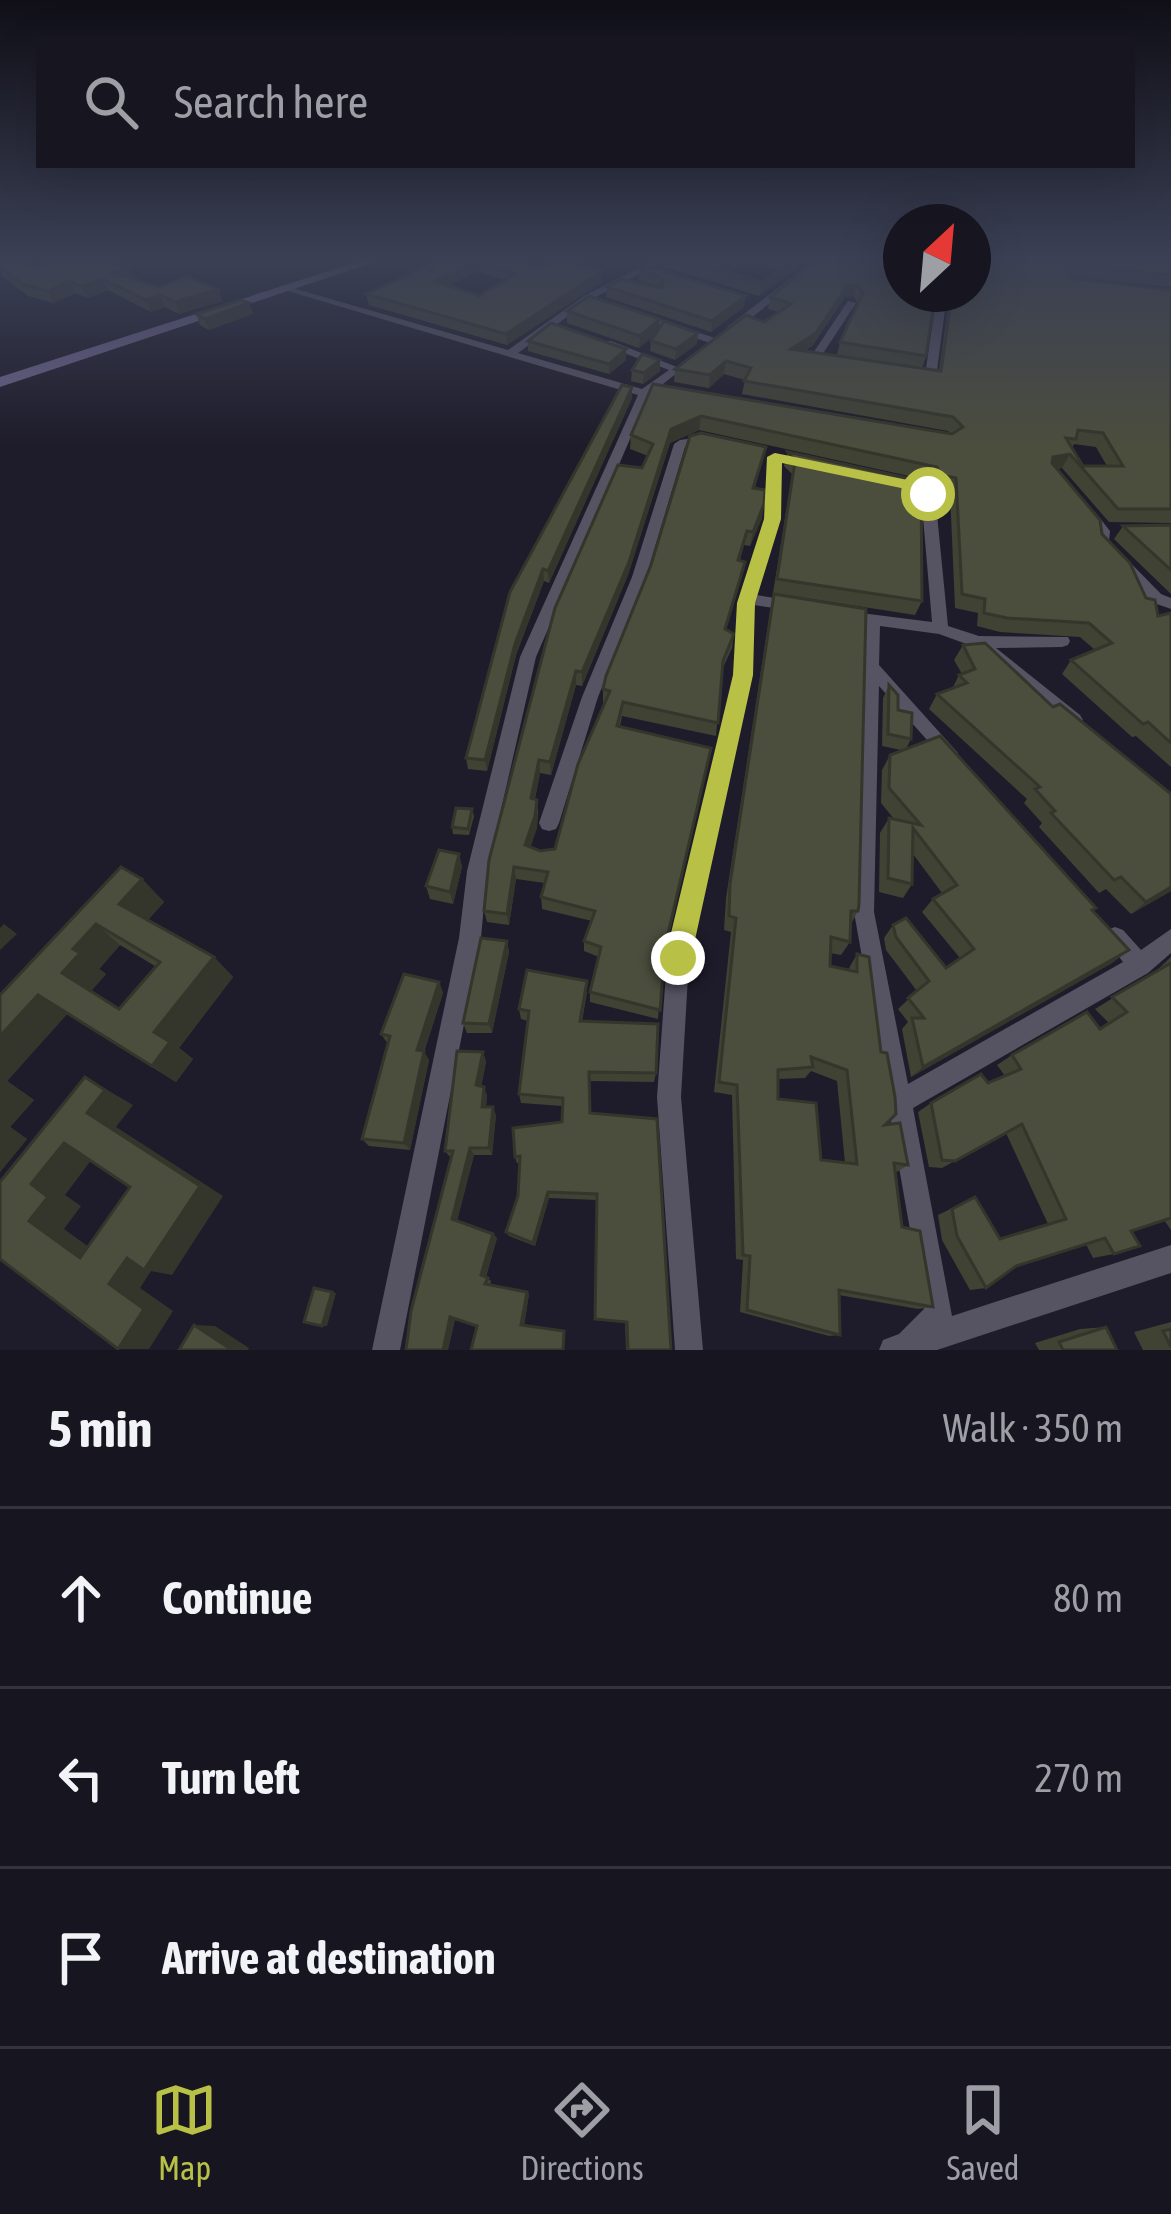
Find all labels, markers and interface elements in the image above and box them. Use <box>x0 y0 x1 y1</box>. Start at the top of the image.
search box <box>36 36 1135 168</box>
icon: search <box>78 69 144 135</box>
text: Search here <box>174 76 368 128</box>
north arrow <box>883 204 991 312</box>
route start <box>901 467 955 521</box>
route end <box>651 931 705 985</box>
text: 5 min <box>48 1399 152 1458</box>
text: Walk · 350 m <box>943 1406 1123 1450</box>
icon: ahead <box>48 1565 114 1631</box>
text: Continue <box>162 1572 313 1624</box>
text: 80 m <box>1053 1576 1123 1620</box>
icon: left <box>48 1745 114 1811</box>
text: Turn left <box>162 1752 300 1804</box>
text: 270 m <box>1035 1756 1123 1800</box>
icon: arrive <box>48 1925 114 1991</box>
text: Arrive at destination <box>162 1932 496 1984</box>
tab: Map <box>151 2077 217 2187</box>
tab: Directions <box>520 2077 644 2187</box>
tab: Saved <box>947 2077 1019 2187</box>

